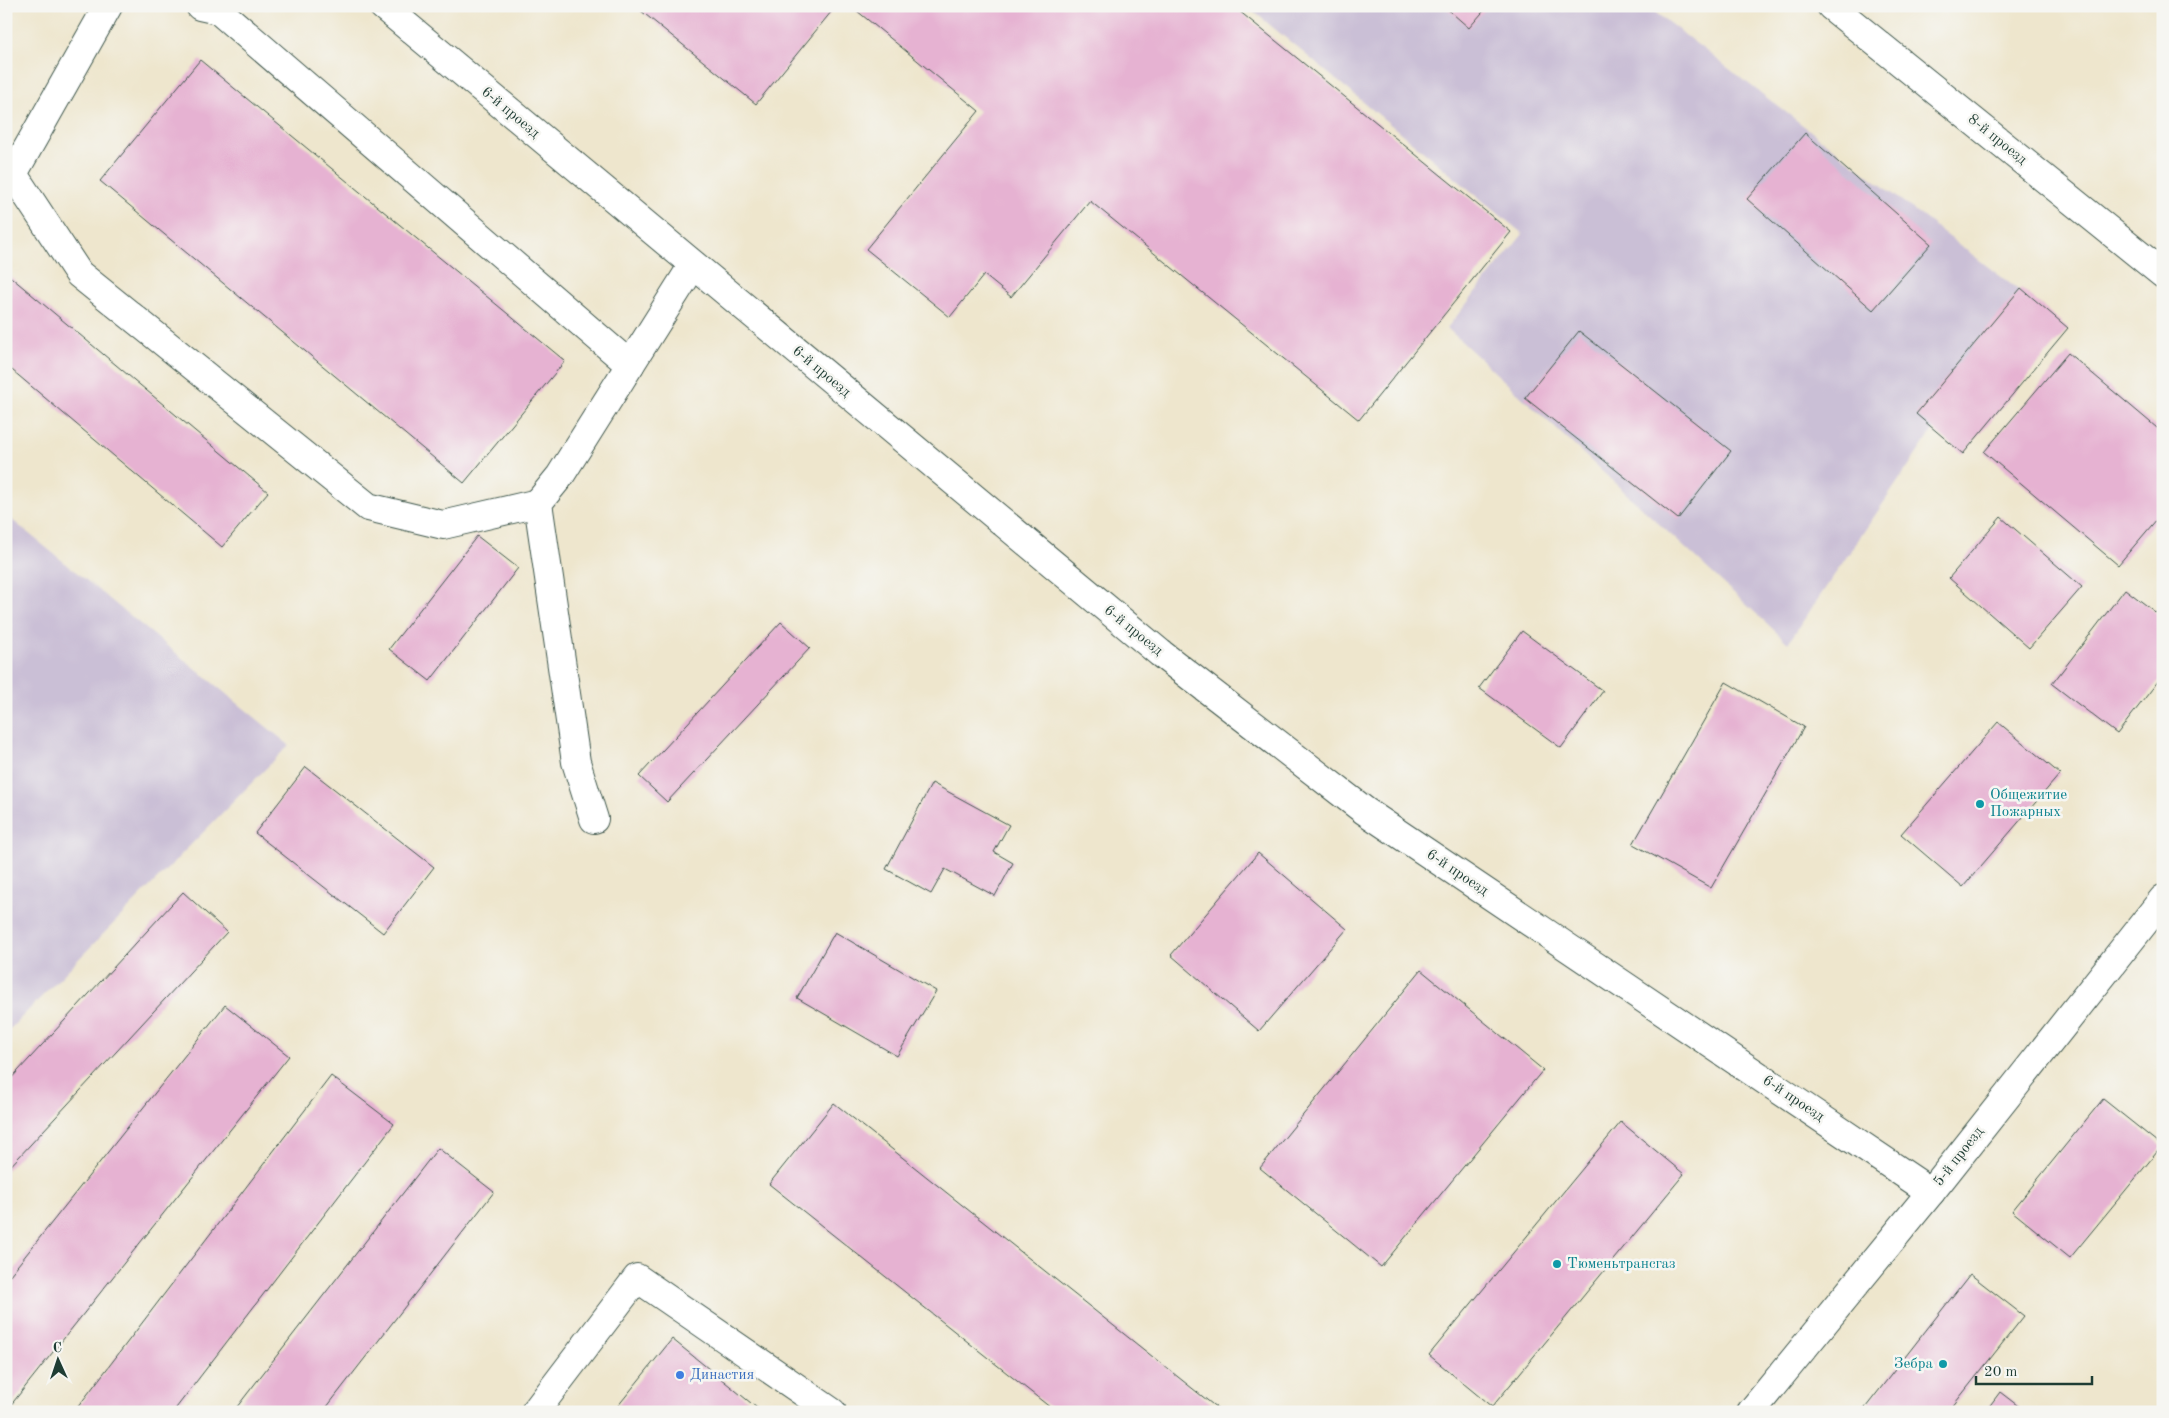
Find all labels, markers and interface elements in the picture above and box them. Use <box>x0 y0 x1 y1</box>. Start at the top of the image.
street label: 6-й проезд <box>478 85 542 142</box>
street label: 8-й проезд <box>1965 112 2030 168</box>
street label: 6-й проезд <box>789 344 853 401</box>
street label: 6-й проезд <box>1101 603 1166 659</box>
place label: Общежитие Пожарных <box>1990 788 2067 820</box>
marker: Общежитие Пожарных <box>1974 798 1986 810</box>
street label: 6-й проезд <box>1423 847 1491 899</box>
street label: 6-й проезд <box>1759 1073 1827 1125</box>
street label: 5-й проезд <box>1931 1124 1987 1189</box>
place label: Тюменьтрансгаз <box>1567 1257 1675 1272</box>
marker: Тюменьтрансгаз <box>1551 1258 1563 1270</box>
north arrow <box>32 1336 82 1386</box>
text: С <box>52 1341 62 1355</box>
scale bar <box>1976 1353 2093 1385</box>
place label: Зебра <box>1894 1357 1934 1372</box>
marker: Зебра <box>1937 1358 1949 1370</box>
text: 20 m <box>1984 1365 2018 1380</box>
place label: Династия <box>690 1368 754 1383</box>
marker: Династия <box>674 1369 686 1381</box>

